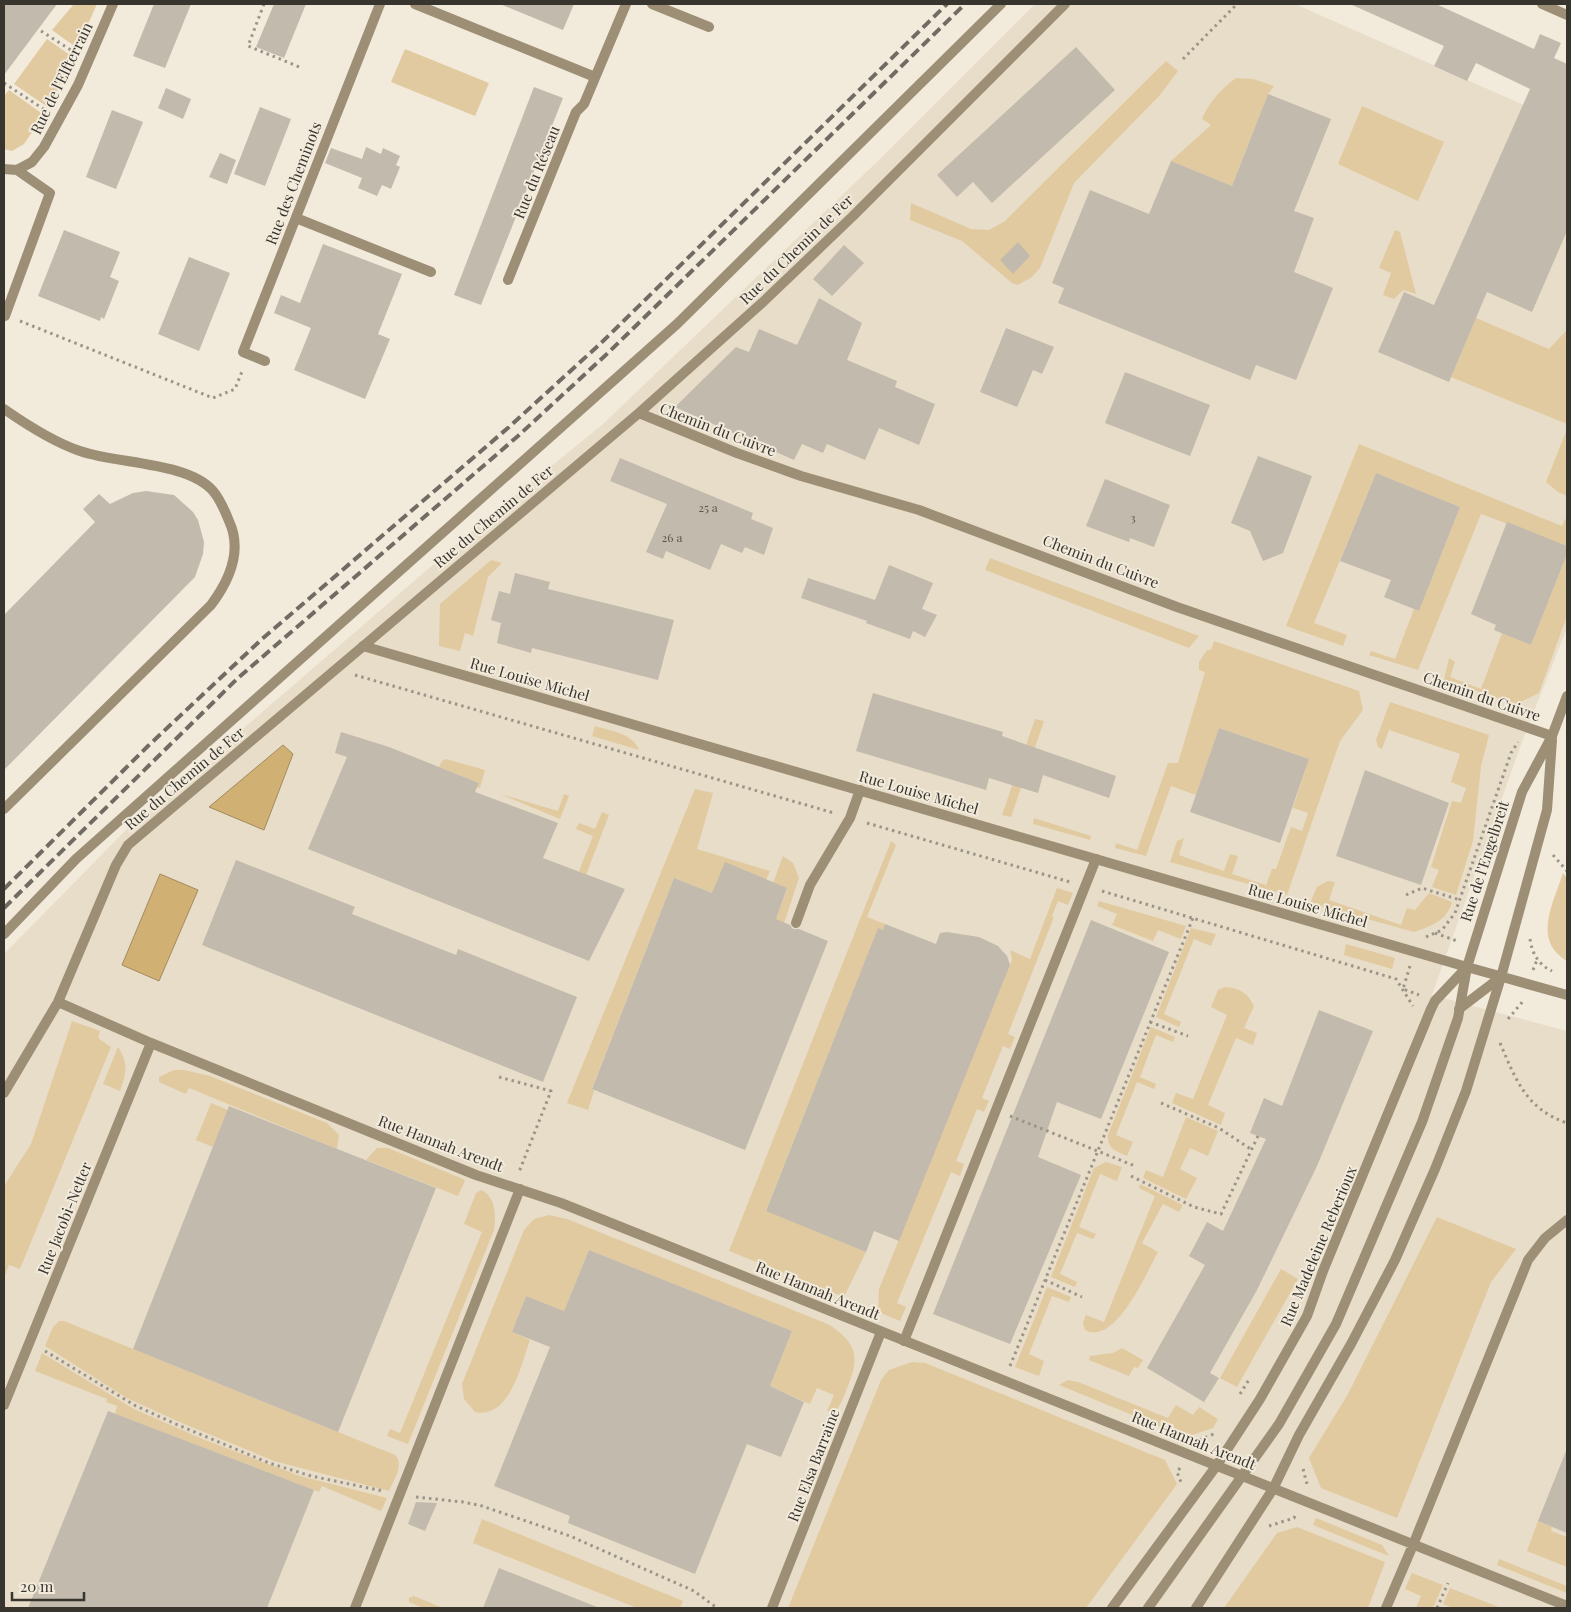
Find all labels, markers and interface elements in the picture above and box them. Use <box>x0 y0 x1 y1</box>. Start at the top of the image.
street label: Rue de l'Elfterrain <box>25 19 97 137</box>
street label: Rue des Cheminots <box>260 119 326 247</box>
street label: Rue du Réseau <box>508 122 564 222</box>
street label: Rue du Chemin de Fer <box>735 189 857 308</box>
street label: Chemin du Cuivre <box>657 398 779 460</box>
street label: Rue du Chemin de Fer <box>429 460 557 572</box>
house number: 25 a <box>698 499 718 515</box>
house number: 3 <box>1130 509 1136 525</box>
house number: 26 a <box>662 529 682 545</box>
street label: Chemin du Cuivre <box>1040 530 1162 592</box>
street label: Rue Louise Michel <box>468 652 592 706</box>
street label: Chemin du Cuivre <box>1421 667 1543 725</box>
street label: Rue du Chemin de Fer <box>120 722 248 834</box>
street label: Rue Louise Michel <box>857 765 981 819</box>
street label: Rue de l'Engelbreit <box>1455 797 1513 924</box>
street label: Rue Louise Michel <box>1246 878 1370 932</box>
street label: Rue Hannah Arendt <box>376 1110 507 1176</box>
street label: Rue Jacobi-Netter <box>32 1159 96 1277</box>
street label: Rue Madeleine Reberioux <box>1275 1163 1361 1329</box>
street label: Rue Hannah Arendt <box>753 1256 884 1324</box>
street label: Rue Elsa Barraine <box>782 1406 844 1524</box>
street label: Rue Hannah Arendt <box>1129 1406 1260 1474</box>
scale bar <box>12 1570 85 1602</box>
text: 20 m <box>20 1576 54 1596</box>

